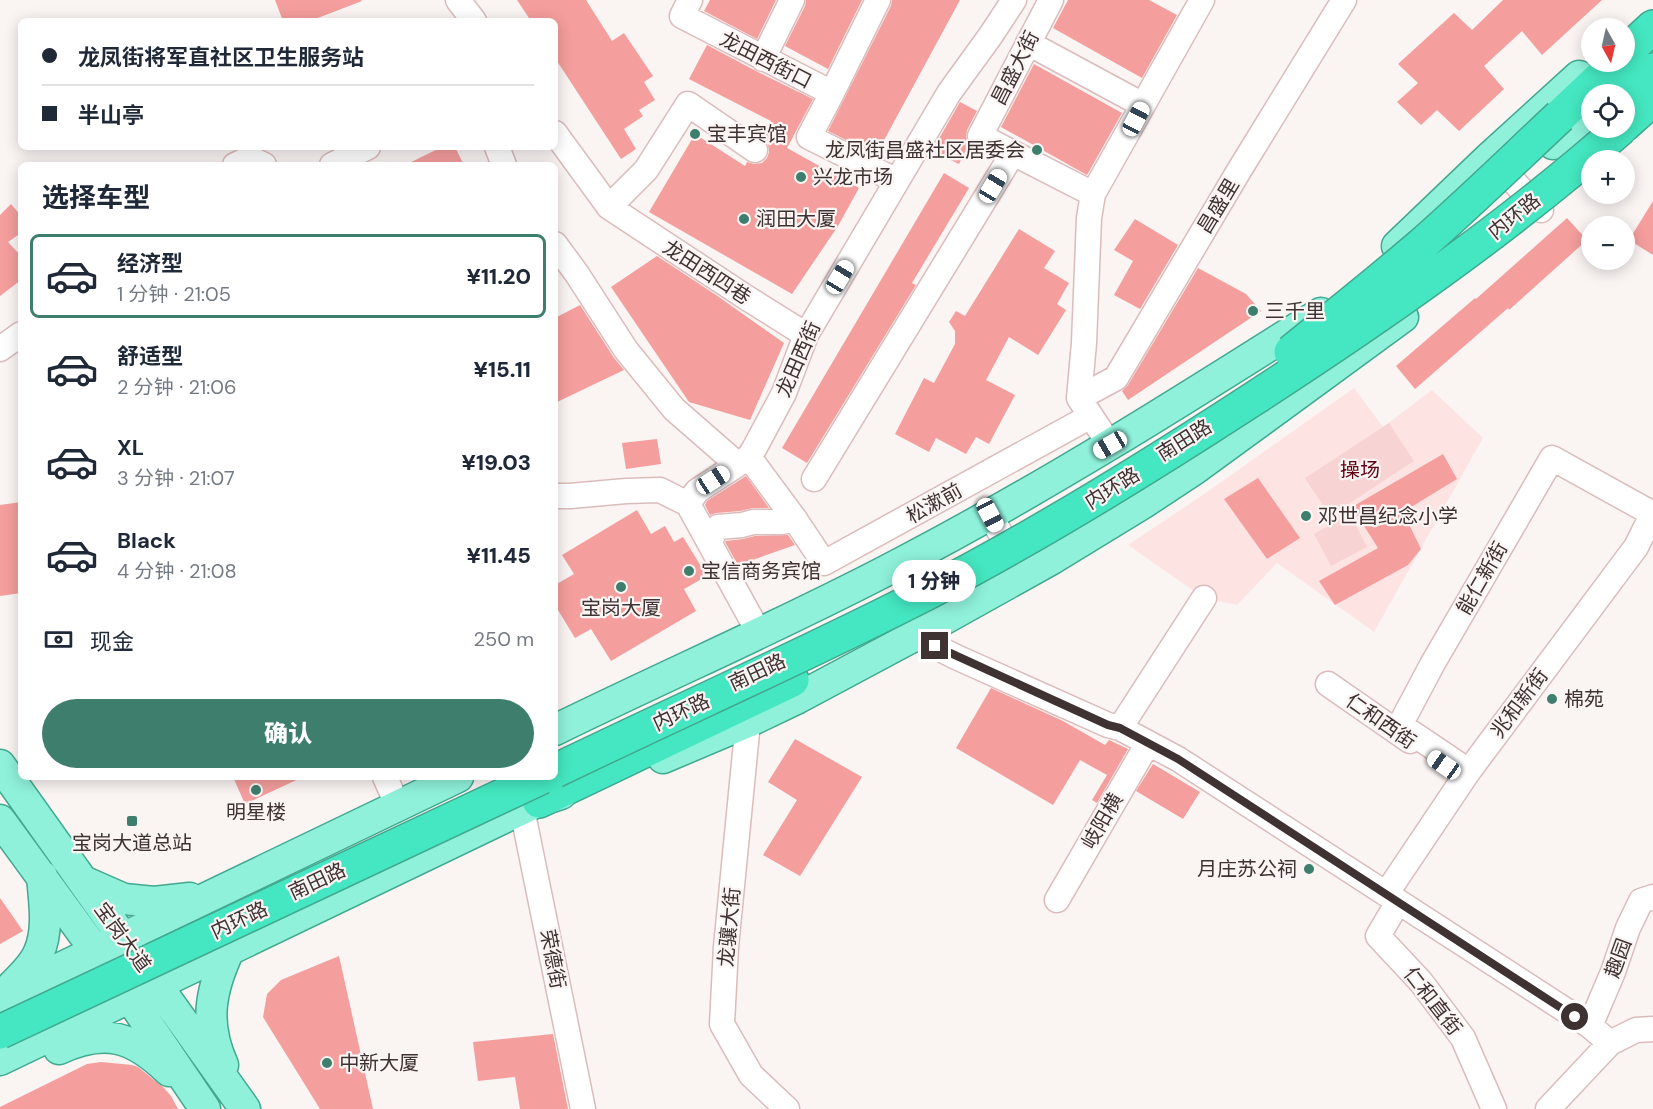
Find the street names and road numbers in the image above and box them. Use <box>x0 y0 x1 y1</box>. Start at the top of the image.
street label: 龙田西街口 <box>716 26 816 94</box>
street label: 昌盛大街 <box>985 26 1045 110</box>
street label: 昌盛里 <box>1191 174 1245 238</box>
street label: 内环路 <box>1483 187 1545 245</box>
street label: 龙田西四巷 <box>658 234 756 310</box>
street label: 龙田西街 <box>770 317 826 401</box>
street label: 南田路 <box>1152 413 1216 467</box>
street label: 内环路 <box>1080 461 1144 515</box>
street label: 松漱前 <box>901 477 967 529</box>
street label: 能仁新街 <box>1451 537 1513 619</box>
street label: 南田路 <box>724 648 790 696</box>
street label: 兆和新街 <box>1485 663 1553 743</box>
street label: 仁和西街 <box>1341 687 1421 755</box>
street label: 内环路 <box>648 688 714 736</box>
street label: 岐阳横 <box>1076 789 1128 853</box>
street label: 南田路 <box>284 857 350 905</box>
street label: 龙骧大街 <box>713 886 745 968</box>
street label: 内环路 <box>206 896 272 944</box>
street label: 宝岗大道 <box>89 897 157 977</box>
street label: 荣德街 <box>535 927 571 991</box>
street label: 趣园 <box>1599 935 1637 981</box>
street label: 仁和直街 <box>1398 961 1468 1041</box>

